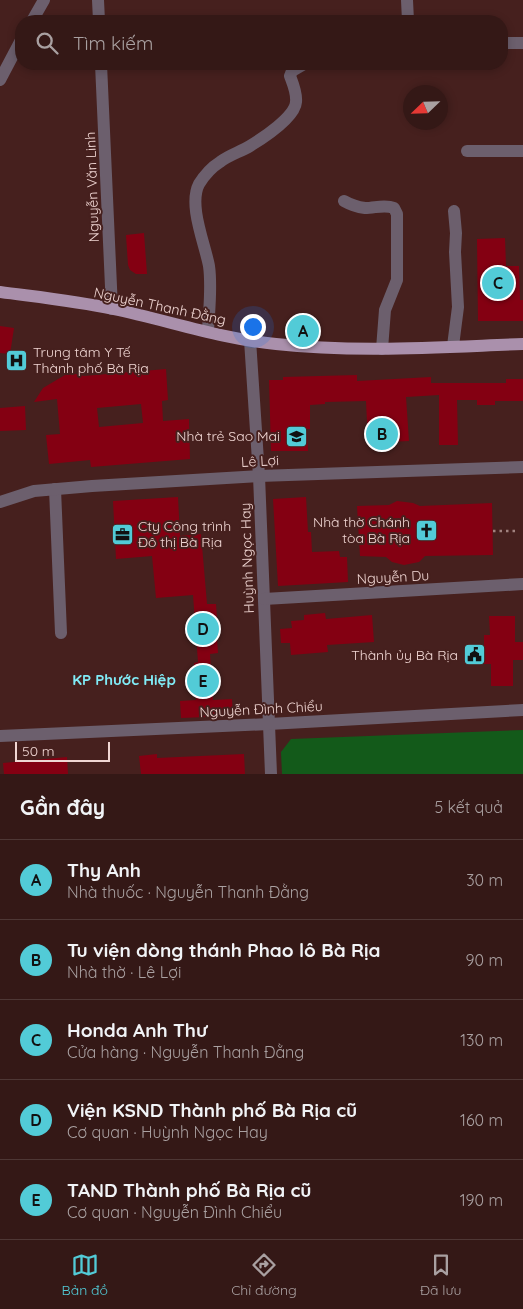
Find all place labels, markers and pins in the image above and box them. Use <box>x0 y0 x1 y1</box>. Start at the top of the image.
pin: C <box>482 264 514 302</box>
pin: A <box>287 312 319 350</box>
place label: Trung tâm Y Tế Thành phố Bà Rịa <box>33 343 149 377</box>
hospital icon: Trung tâm Y Tế Thành phố Bà Rịa <box>5 348 29 372</box>
pin: B <box>366 415 398 453</box>
school or university icon: Nhà trẻ Sao Mai <box>284 424 308 448</box>
place label: Nhà trẻ Sao Mai <box>176 427 280 445</box>
place label: Nhà thờ Chánh tòa Bà Rịa <box>313 513 410 547</box>
place label: Cty Công trình Đô thị Bà Rịa <box>138 517 231 551</box>
church icon: Nhà thờ Chánh tòa Bà Rịa <box>414 518 438 542</box>
office icon: Cty Công trình Đô thị Bà Rịa <box>110 522 134 546</box>
pin: D <box>187 610 219 648</box>
public building icon: Thành ủy Bà Rịa <box>462 643 486 667</box>
place label: Thành ủy Bà Rịa <box>351 646 458 664</box>
pin: E <box>187 662 219 700</box>

